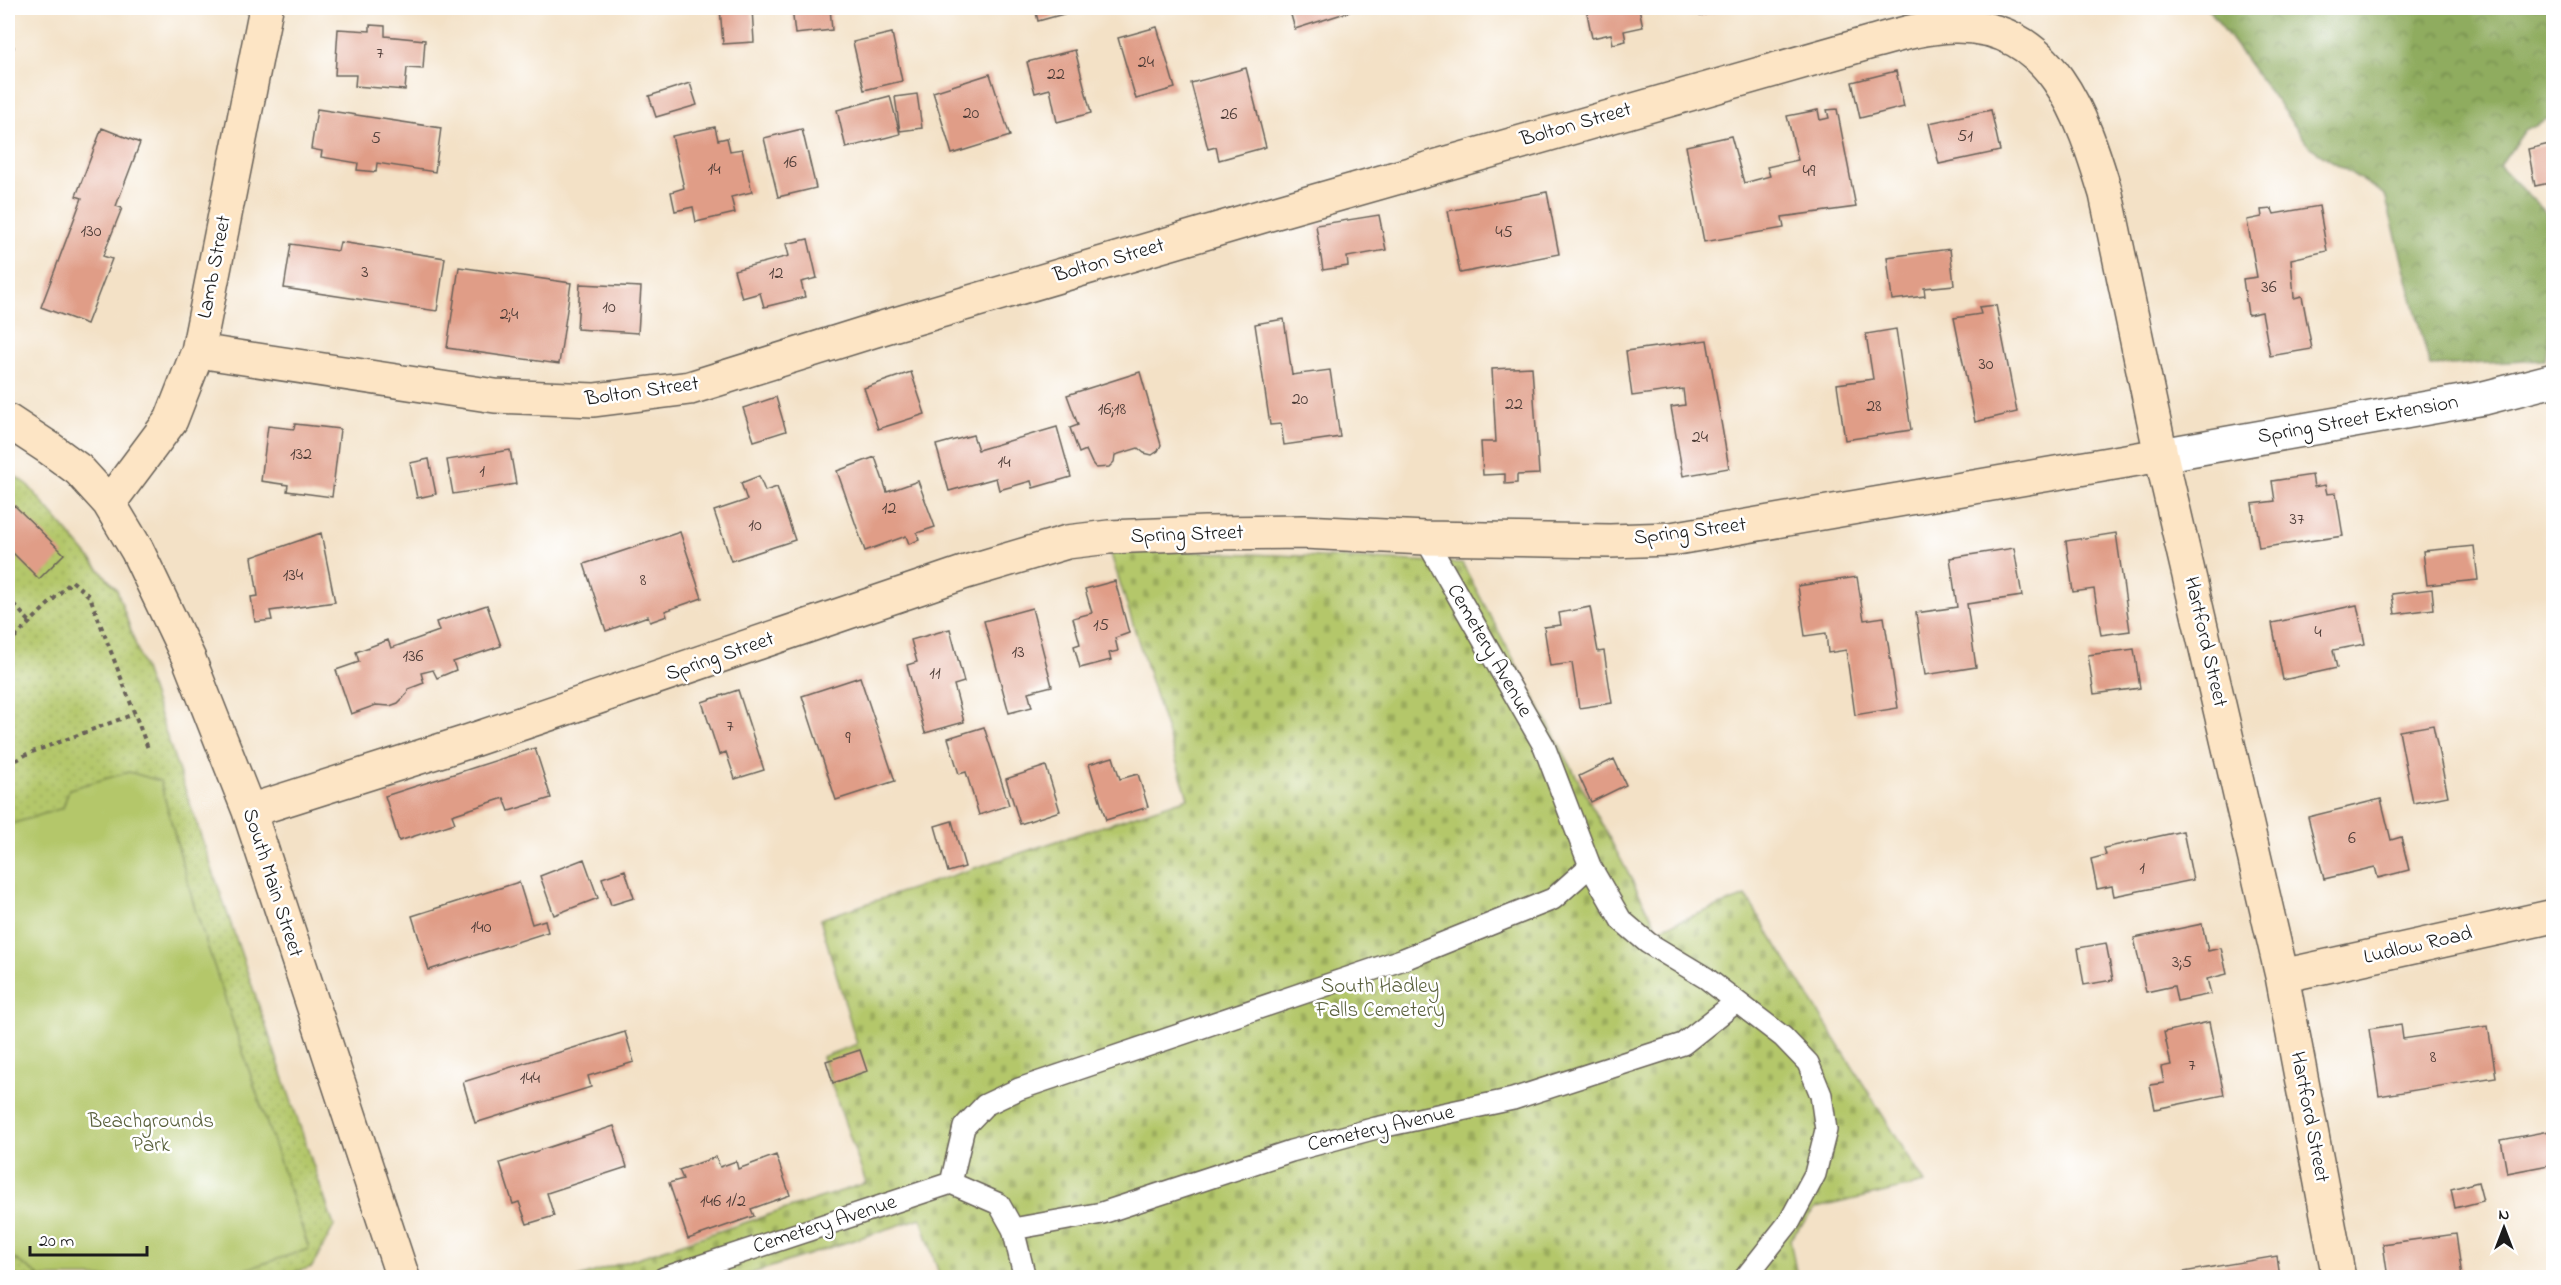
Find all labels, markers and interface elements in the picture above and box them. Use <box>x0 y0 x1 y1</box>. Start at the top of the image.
house number: 7 <box>376 41 384 67</box>
house number: 24 <box>1138 50 1155 76</box>
house number: 22 <box>1047 62 1065 88</box>
street label: Bolton Street <box>1516 95 1635 155</box>
house number: 20 <box>963 101 980 127</box>
house number: 26 <box>1221 102 1238 128</box>
house number: 51 <box>1957 124 1973 150</box>
house number: 5 <box>371 126 381 152</box>
house number: 16 <box>783 150 797 176</box>
house number: 14 <box>707 157 721 183</box>
house number: 49 <box>1803 159 1816 185</box>
street label: Lamb Street <box>190 213 240 321</box>
house number: 130 <box>81 219 102 245</box>
house number: 45 <box>1495 220 1513 246</box>
street label: Bolton Street <box>1049 231 1168 291</box>
house number: 3 <box>361 260 369 286</box>
house number: 12 <box>769 261 783 287</box>
house number: 36 <box>2261 275 2277 301</box>
house number: 10 <box>602 295 616 321</box>
house number: 2;4 <box>500 302 519 328</box>
house number: 30 <box>1978 352 1994 378</box>
street label: Bolton Street <box>582 369 701 415</box>
house number: 20 <box>1292 387 1309 413</box>
street label: Spring Street Extension <box>2255 388 2461 454</box>
house number: 22 <box>1505 392 1523 418</box>
house number: 28 <box>1866 394 1882 420</box>
house number: 16;18 <box>1098 397 1126 423</box>
house number: 24 <box>1692 425 1709 451</box>
house number: 132 <box>290 442 312 468</box>
house number: 14 <box>997 450 1011 476</box>
house number: 1 <box>479 459 485 485</box>
house number: 12 <box>882 496 896 522</box>
house number: 37 <box>2290 507 2305 533</box>
street label: Spring Street <box>1632 510 1748 556</box>
house number: 10 <box>748 513 762 539</box>
street label: Spring Street <box>1130 518 1244 554</box>
house number: 134 <box>283 563 304 589</box>
house number: 8 <box>640 568 647 594</box>
street label: Hartford Street <box>2175 574 2235 710</box>
street label: Cemetery Avenue <box>1437 579 1540 725</box>
house number: 15 <box>1093 613 1109 639</box>
house number: 4 <box>2314 620 2322 646</box>
street label: Spring Street <box>662 624 779 691</box>
house number: 13 <box>1011 640 1025 666</box>
house number: 136 <box>402 644 424 670</box>
house number: 11 <box>929 661 941 687</box>
house number: 7 <box>726 714 734 740</box>
house number: 9 <box>845 726 851 752</box>
street label: South Main Street <box>234 805 310 961</box>
house number: 6 <box>2348 826 2356 852</box>
house number: 1 <box>2139 856 2145 882</box>
house number: 140 <box>471 915 492 941</box>
street label: Ludlow Road <box>2361 919 2475 973</box>
house number: 3;5 <box>2172 950 2192 976</box>
park label: South Hadley Falls Cemetery <box>1314 972 1445 1028</box>
house number: 8 <box>2430 1045 2437 1071</box>
street label: Hartford Street <box>2282 1049 2336 1185</box>
house number: 7 <box>2188 1053 2196 1079</box>
house number: 144 <box>520 1066 541 1092</box>
street label: Cemetery Avenue <box>1305 1097 1458 1162</box>
park label: Beachgrounds Park <box>87 1107 214 1161</box>
street label: Cemetery Avenue <box>749 1187 902 1264</box>
house number: 146 1/2 <box>700 1189 746 1215</box>
north arrow <box>2474 1198 2534 1258</box>
text: N <box>2499 1203 2510 1227</box>
scale bar <box>30 1219 147 1257</box>
text: 20 m <box>39 1229 74 1255</box>

